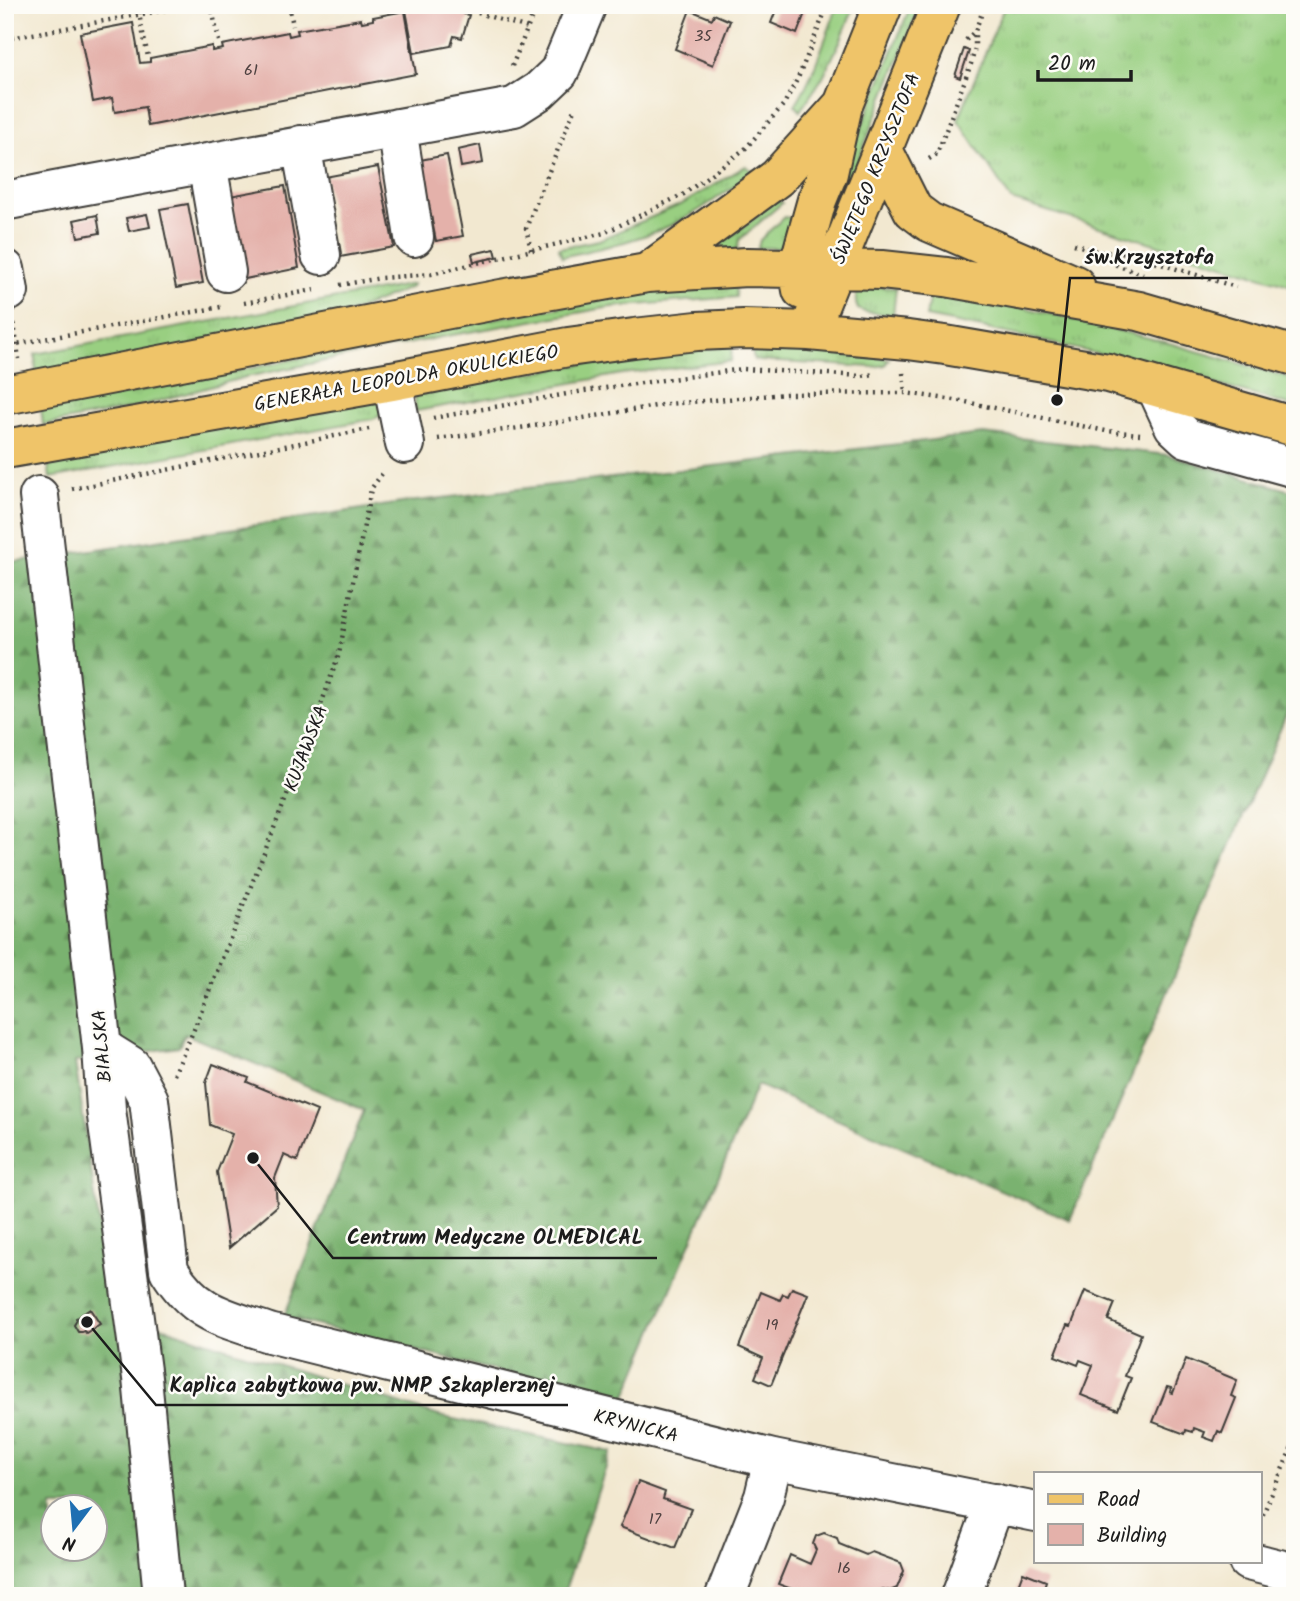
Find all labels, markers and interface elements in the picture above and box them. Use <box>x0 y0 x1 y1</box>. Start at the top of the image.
house number: 35 <box>694 24 713 49</box>
scale bar <box>1038 38 1130 82</box>
text: 20 m <box>1048 48 1096 81</box>
house number: 61 <box>244 58 258 83</box>
street label: ŚWIĘTEGO KRZYSZTOFA <box>825 68 929 269</box>
callout: św.Krzysztofa <box>1070 236 1228 278</box>
text: św.Krzysztofa <box>1084 242 1214 275</box>
street label: GENERAŁA LEOPOLDA OKULICKIEGO <box>252 337 561 421</box>
street label: KUJAWSKA <box>277 701 337 796</box>
street label: BIALSKA <box>85 1008 121 1083</box>
callout: Centrum Medyczne OLMEDICAL <box>333 1216 657 1258</box>
text: Centrum Medyczne OLMEDICAL <box>347 1222 643 1255</box>
house number: 19 <box>766 1313 779 1338</box>
callout: Kaplica zabytkowa pw. NMP Szkaplerznej <box>156 1363 568 1405</box>
text: Kaplica zabytkowa pw. NMP Szkaplerznej <box>170 1370 556 1403</box>
street label: KRYNICKA <box>590 1402 681 1452</box>
legend <box>1034 1472 1262 1562</box>
text: Road <box>1097 1484 1140 1517</box>
north arrow <box>38 1492 108 1562</box>
house number: 17 <box>649 1507 662 1532</box>
text: Building <box>1097 1520 1167 1553</box>
text: N <box>60 1526 80 1558</box>
house number: 16 <box>837 1556 851 1581</box>

